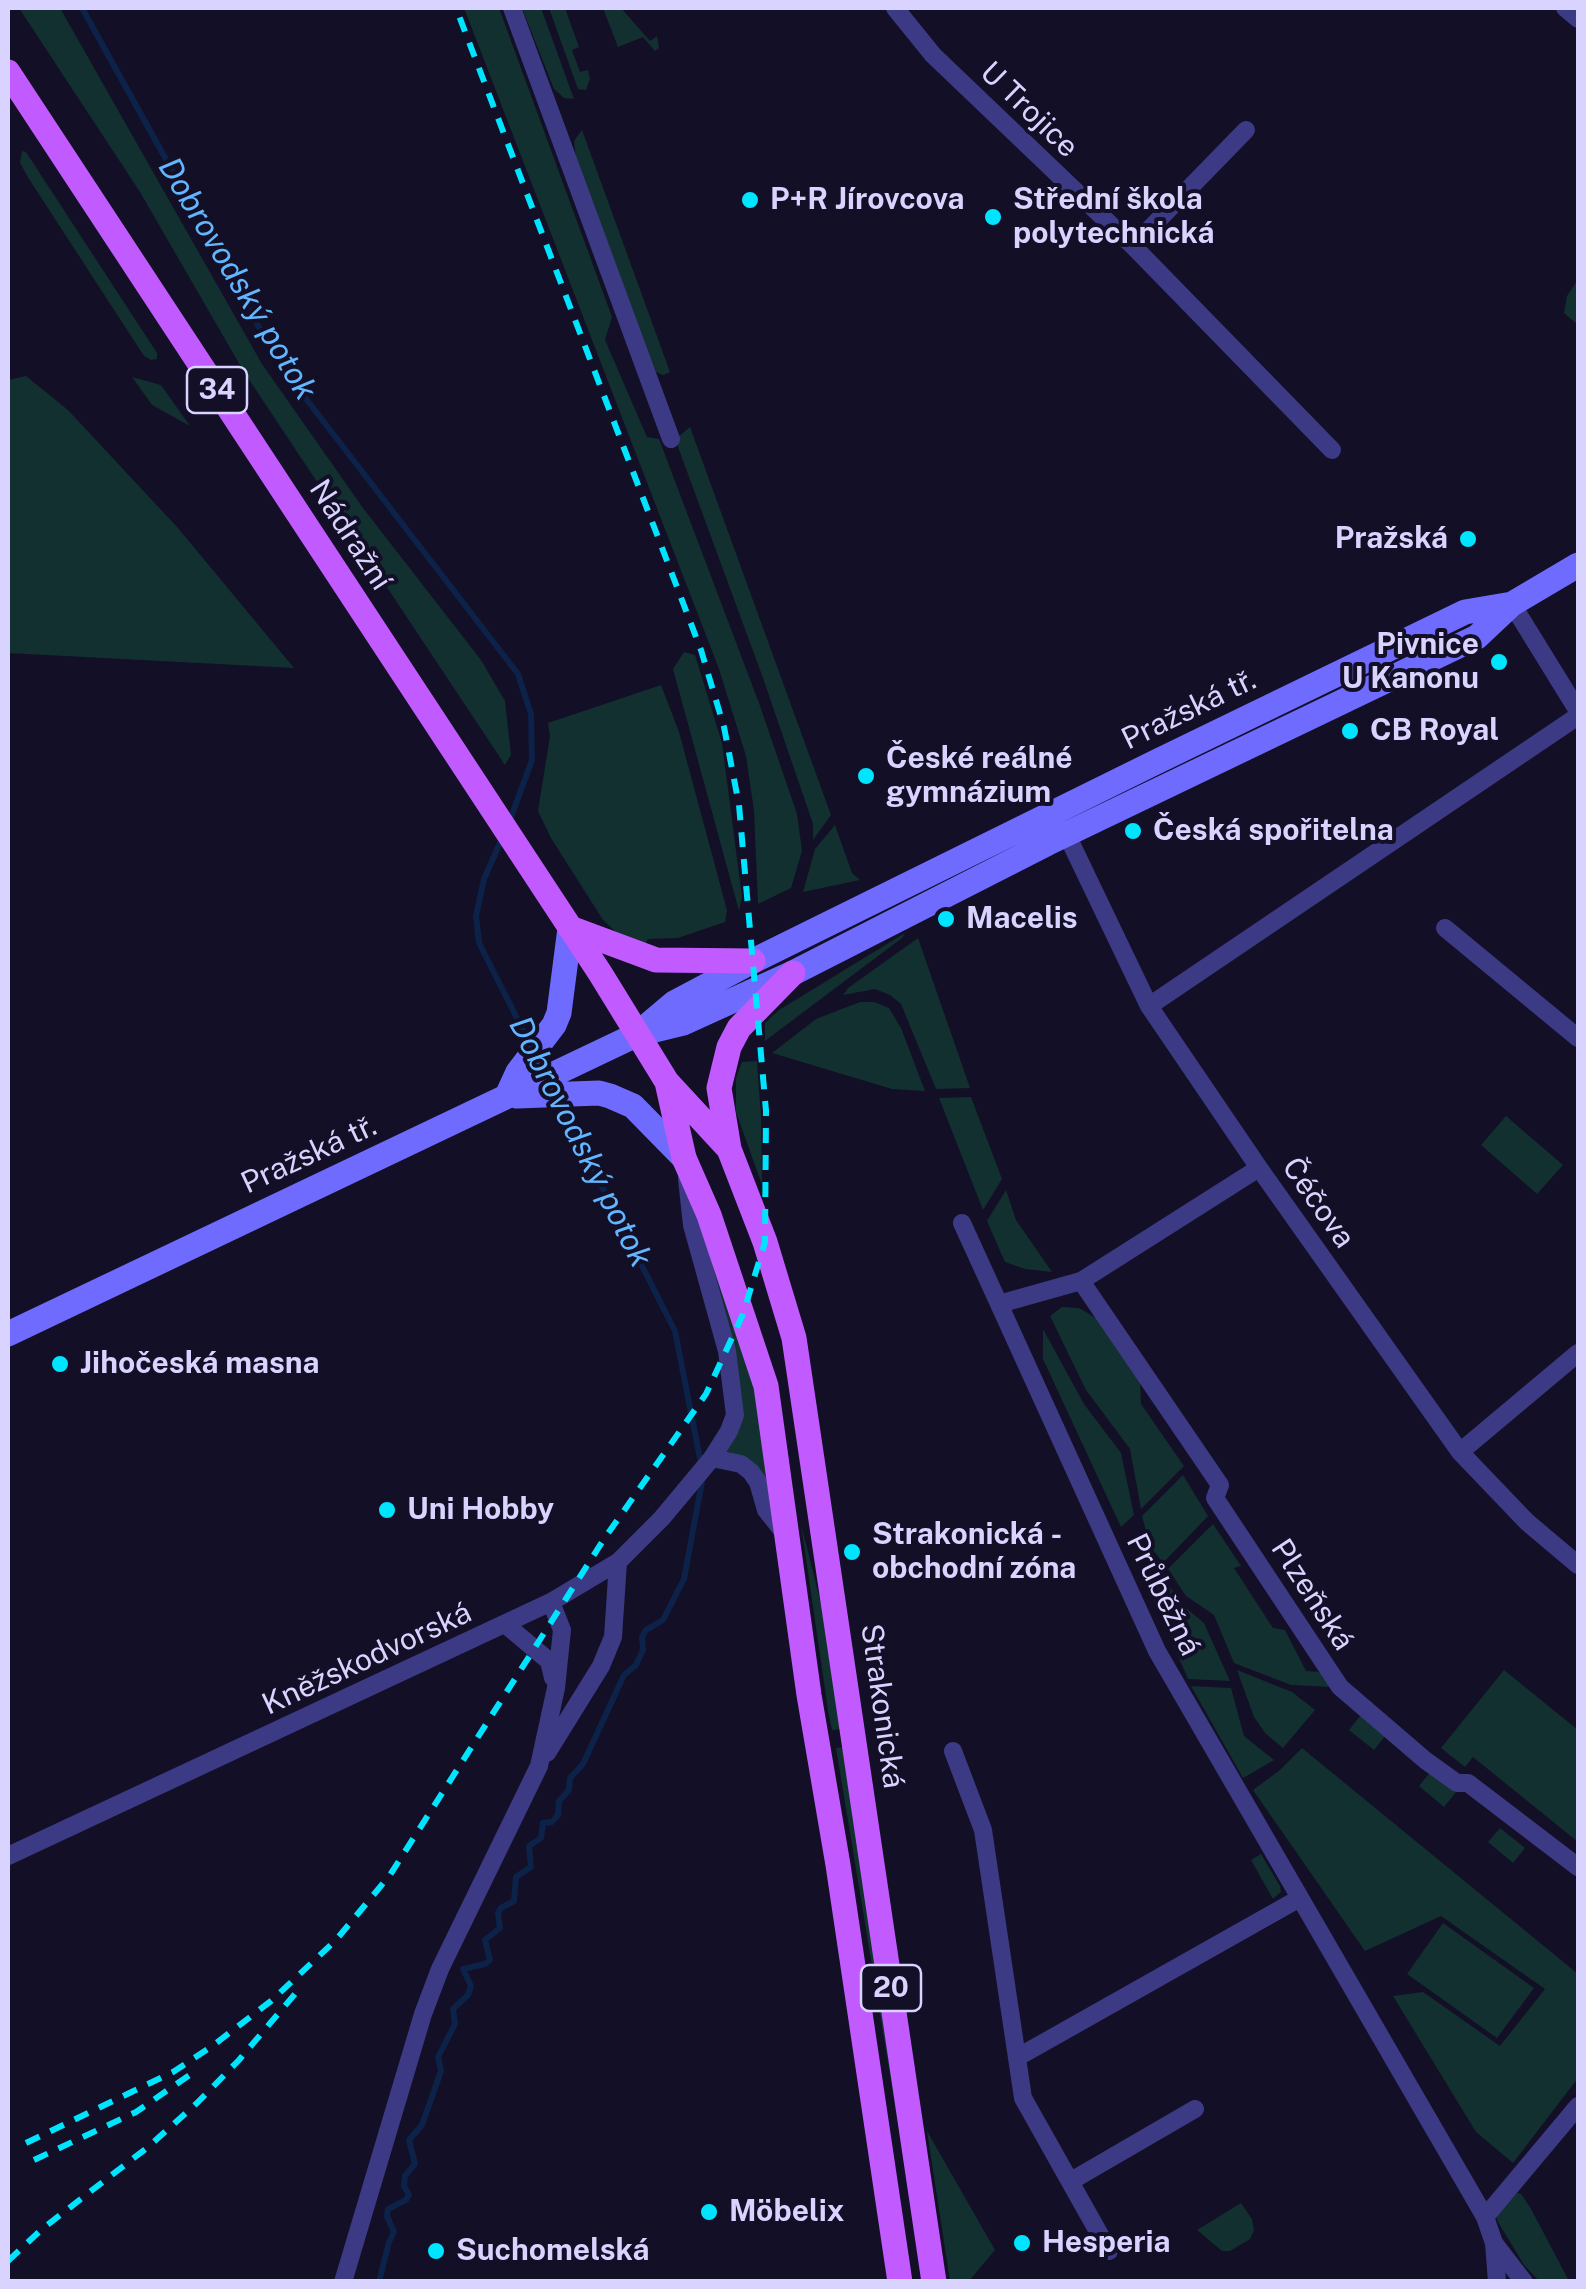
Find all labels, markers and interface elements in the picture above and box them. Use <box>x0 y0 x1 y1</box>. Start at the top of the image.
street label: U Trojice <box>973 55 1085 165</box>
water label: Dobrovodský potok <box>149 151 325 407</box>
place label: P+R Jírovcova <box>770 182 964 218</box>
place label: Střední škola polytechnická <box>1013 182 1214 252</box>
marker: P+R Jírovcova <box>739 189 761 211</box>
marker: Střední škola polytechnická <box>982 206 1004 228</box>
road number: 34 <box>187 367 247 413</box>
street label: Nádražní <box>301 473 399 597</box>
place label: Pražská <box>1335 521 1448 557</box>
marker: Pražská <box>1457 528 1479 550</box>
place label: Pivnice U Kanonu <box>1342 627 1479 698</box>
marker: Pivnice U Kanonu <box>1488 651 1510 673</box>
street label: Pražská tř. <box>1116 662 1262 758</box>
place label: CB Royal <box>1370 713 1499 749</box>
marker: CB Royal <box>1339 720 1361 742</box>
place label: České reálné gymnázium <box>886 741 1073 812</box>
marker: České reálné gymnázium <box>855 765 877 787</box>
place label: Česká spořitelna <box>1153 813 1394 849</box>
marker: Česká spořitelna <box>1122 820 1144 842</box>
place label: Macelis <box>966 901 1078 937</box>
marker: Macelis <box>935 908 957 930</box>
water label: Dobrovodský potok <box>500 1010 660 1274</box>
street label: Pražská tř. <box>236 1108 382 1202</box>
street label: Čéčova <box>1274 1151 1362 1255</box>
place label: Jihočeská masna <box>80 1346 319 1382</box>
marker: Jihočeská masna <box>49 1353 71 1375</box>
place label: Uni Hobby <box>407 1492 554 1528</box>
marker: Uni Hobby <box>376 1499 398 1521</box>
place label: Strakonická - obchodní zóna <box>872 1517 1076 1588</box>
street label: Průběžná <box>1118 1528 1208 1662</box>
street label: Plzeňská <box>1263 1533 1361 1657</box>
marker: Strakonická - obchodní zóna <box>841 1541 863 1563</box>
street label: Kněžskodvorská <box>257 1595 477 1723</box>
street label: Strakonická <box>853 1621 911 1791</box>
road number: 20 <box>861 1965 921 2011</box>
place label: Möbelix <box>729 2194 844 2230</box>
marker: Möbelix <box>698 2201 720 2223</box>
place label: Hesperia <box>1042 2225 1171 2261</box>
marker: Hesperia <box>1011 2232 1033 2254</box>
place label: Suchomelská <box>456 2233 649 2269</box>
marker: Suchomelská <box>425 2240 447 2262</box>

